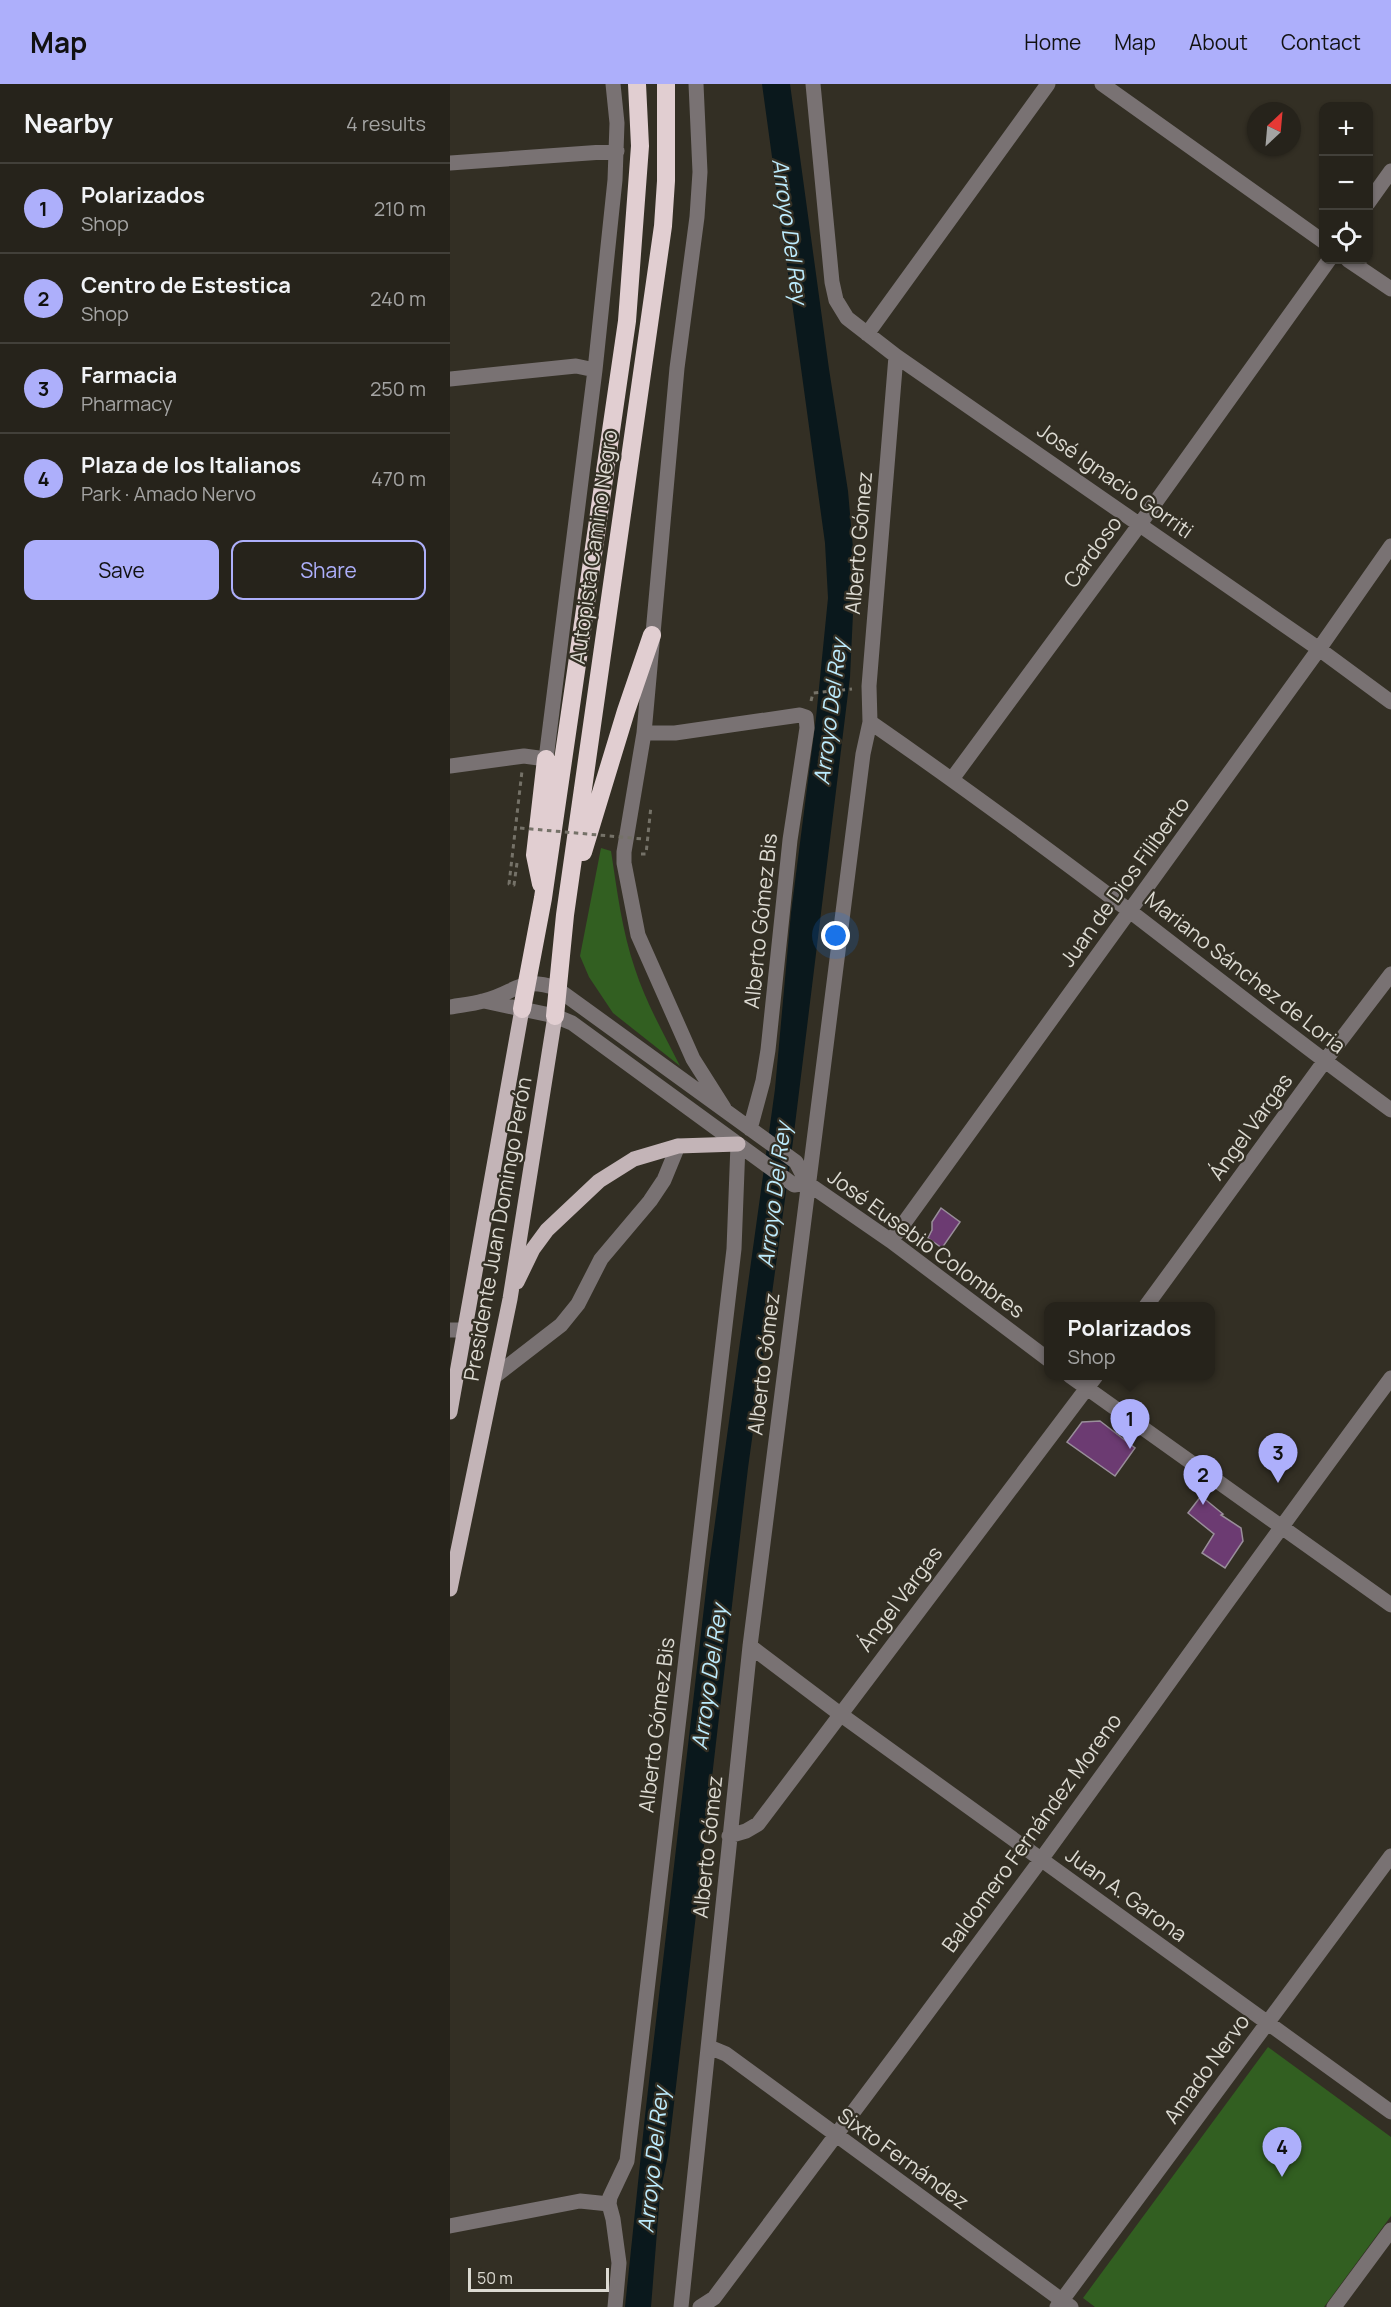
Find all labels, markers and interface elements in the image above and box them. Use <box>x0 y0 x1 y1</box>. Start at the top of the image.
text: Map <box>30 23 87 61</box>
text: Home <box>1024 28 1081 56</box>
text: Map <box>1114 28 1156 56</box>
text: About <box>1189 28 1248 56</box>
text: Contact <box>1281 28 1361 56</box>
north arrow <box>1247 102 1301 156</box>
map controls <box>1319 102 1373 264</box>
button: + <box>1319 102 1373 156</box>
text: Nearby <box>24 105 113 141</box>
text: 4 results <box>346 110 426 137</box>
button: − <box>1319 156 1373 210</box>
water label: Arroyo Del Rey <box>765 157 815 309</box>
text: Polarizados <box>81 180 205 210</box>
text: 1 <box>39 195 48 222</box>
text: 210 m <box>374 195 426 222</box>
text: Shop <box>81 210 129 237</box>
button: locate <box>1319 210 1373 264</box>
text: Centro de Estestica <box>81 270 291 300</box>
text: 2 <box>38 285 49 312</box>
text: 240 m <box>370 285 426 312</box>
text: Shop <box>81 300 129 327</box>
text: Farmacia <box>81 360 177 390</box>
text: 3 <box>38 375 49 402</box>
text: 250 m <box>370 375 426 402</box>
text: Pharmacy <box>81 390 173 417</box>
street label: José Ignacio Gorriti <box>1032 416 1199 545</box>
street label: Autopista Camino Negro <box>563 428 623 666</box>
text: Plaza de los Italianos <box>81 450 301 480</box>
text: 4 <box>37 465 50 492</box>
text: 470 m <box>371 465 426 492</box>
street label: Alberto Gómez <box>838 470 878 616</box>
text: Park · Amado Nervo <box>81 480 256 507</box>
street label: Cardoso <box>1057 510 1128 593</box>
button: Save <box>24 540 219 600</box>
button: Share <box>231 540 426 600</box>
water label: Arroyo Del Rey <box>806 634 854 786</box>
street label: Juan de Dios Filiberto <box>1053 791 1195 972</box>
street label: Alberto Gómez Bis <box>737 832 783 1010</box>
street label: Mariano Sánchez de Loria <box>1140 885 1352 1059</box>
your location <box>821 921 850 950</box>
street label: Ángel Vargas <box>1202 1068 1298 1185</box>
street label: Presidente Juan Domingo Perón <box>456 1075 538 1383</box>
water label: Arroyo Del Rey <box>750 1117 798 1269</box>
street label: José Eusebio Colombres <box>823 1162 1031 1324</box>
street label: Alberto Gómez <box>740 1291 786 1437</box>
popup <box>1044 1302 1215 1380</box>
text: Polarizados <box>1068 1313 1191 1343</box>
text: Shop <box>1068 1343 1115 1370</box>
pin: 1 <box>1110 1400 1150 1449</box>
pin: 3 <box>1258 1434 1298 1483</box>
pin: 2 <box>1184 1456 1222 1505</box>
street label: Ángel Vargas <box>850 1540 948 1657</box>
water label: Arroyo Del Rey <box>684 1599 734 1751</box>
street label: Alberto Gómez Bis <box>631 1636 681 1814</box>
street label: Baldomero Fernández Moreno <box>935 1707 1128 1958</box>
street label: Alberto Gómez <box>686 1774 728 1920</box>
street label: Juan A. Garona <box>1060 1841 1193 1948</box>
street label: Amado Nervo <box>1157 2008 1255 2129</box>
water label: Arroyo Del Rey <box>630 2082 676 2234</box>
street label: Sixto Fernández <box>832 2101 975 2215</box>
pin: 4 <box>1262 2128 1302 2177</box>
scale bar <box>468 2265 609 2292</box>
text: 50 m <box>477 2267 513 2289</box>

